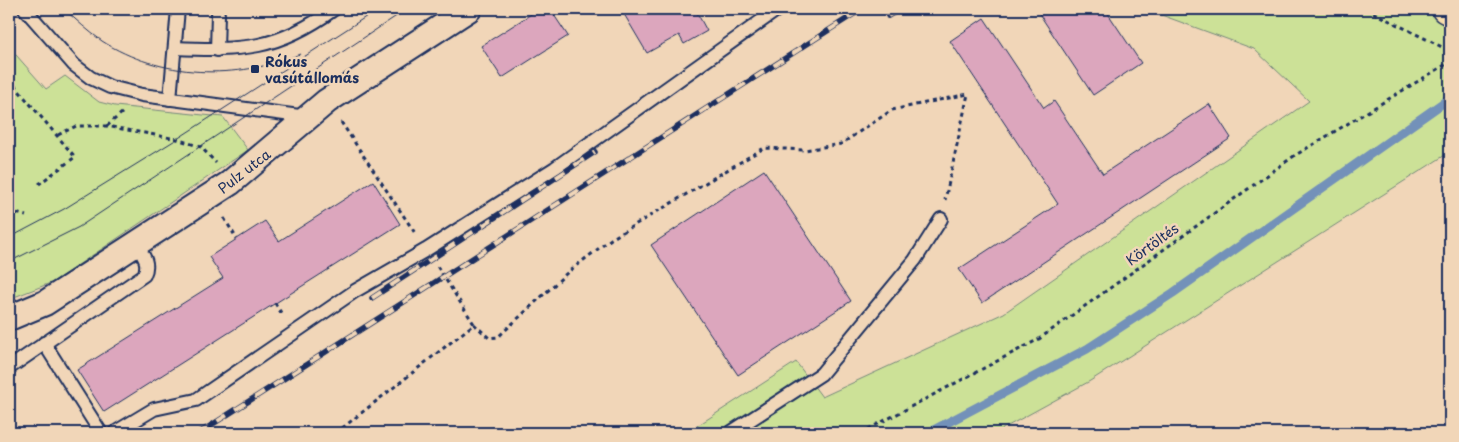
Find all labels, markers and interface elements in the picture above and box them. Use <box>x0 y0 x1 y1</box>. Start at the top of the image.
place label: Rókus vasútállomás <box>265 51 359 88</box>
marker: Rókus vasútállomás <box>249 63 261 75</box>
street label: Pulz utca <box>213 143 275 198</box>
street label: Körtöltés <box>1121 218 1183 270</box>

